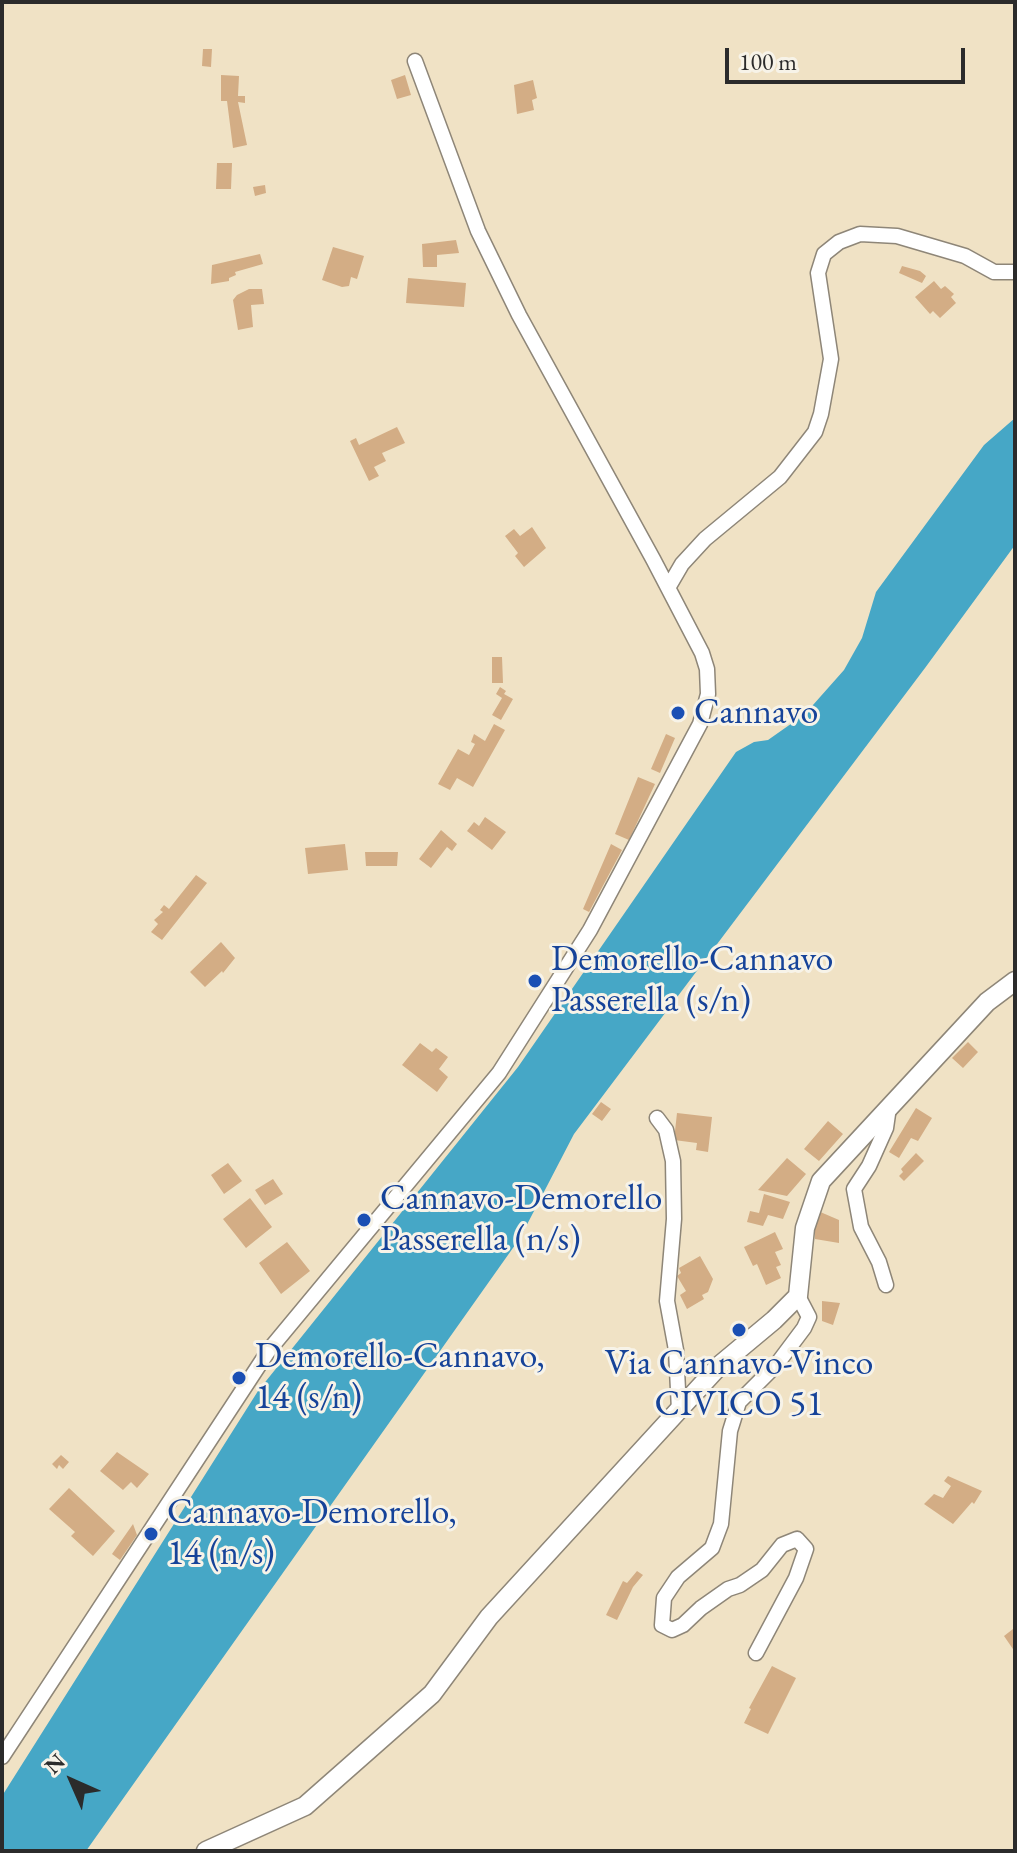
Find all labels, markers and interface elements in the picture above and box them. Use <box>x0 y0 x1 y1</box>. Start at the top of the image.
scale bar <box>729 32 969 82</box>
text: 100 m <box>739 46 797 77</box>
place label: Cannavo <box>694 691 818 735</box>
marker: Cannavo <box>669 704 687 722</box>
place label: Demorello-Cannavo Passerella (s/n) <box>551 938 833 1023</box>
marker: Demorello-Cannavo Passerella (s/n) <box>526 972 544 990</box>
place label: Cannavo-Demorello Passerella (n/s) <box>380 1177 662 1262</box>
marker: Cannavo-Demorello Passerella (n/s) <box>355 1211 373 1229</box>
marker: Via Cannavo-Vinco CIVICO 51 <box>730 1321 748 1339</box>
place label: Demorello-Cannavo, 14 (s/n) <box>255 1335 545 1420</box>
place label: Via Cannavo-Vinco CIVICO 51 <box>605 1342 873 1427</box>
marker: Demorello-Cannavo, 14 (s/n) <box>230 1369 248 1387</box>
place label: Cannavo-Demorello, 14 (n/s) <box>167 1491 457 1576</box>
marker: Cannavo-Demorello, 14 (n/s) <box>142 1525 160 1543</box>
north arrow <box>32 1741 112 1821</box>
text: N <box>38 1747 71 1780</box>

